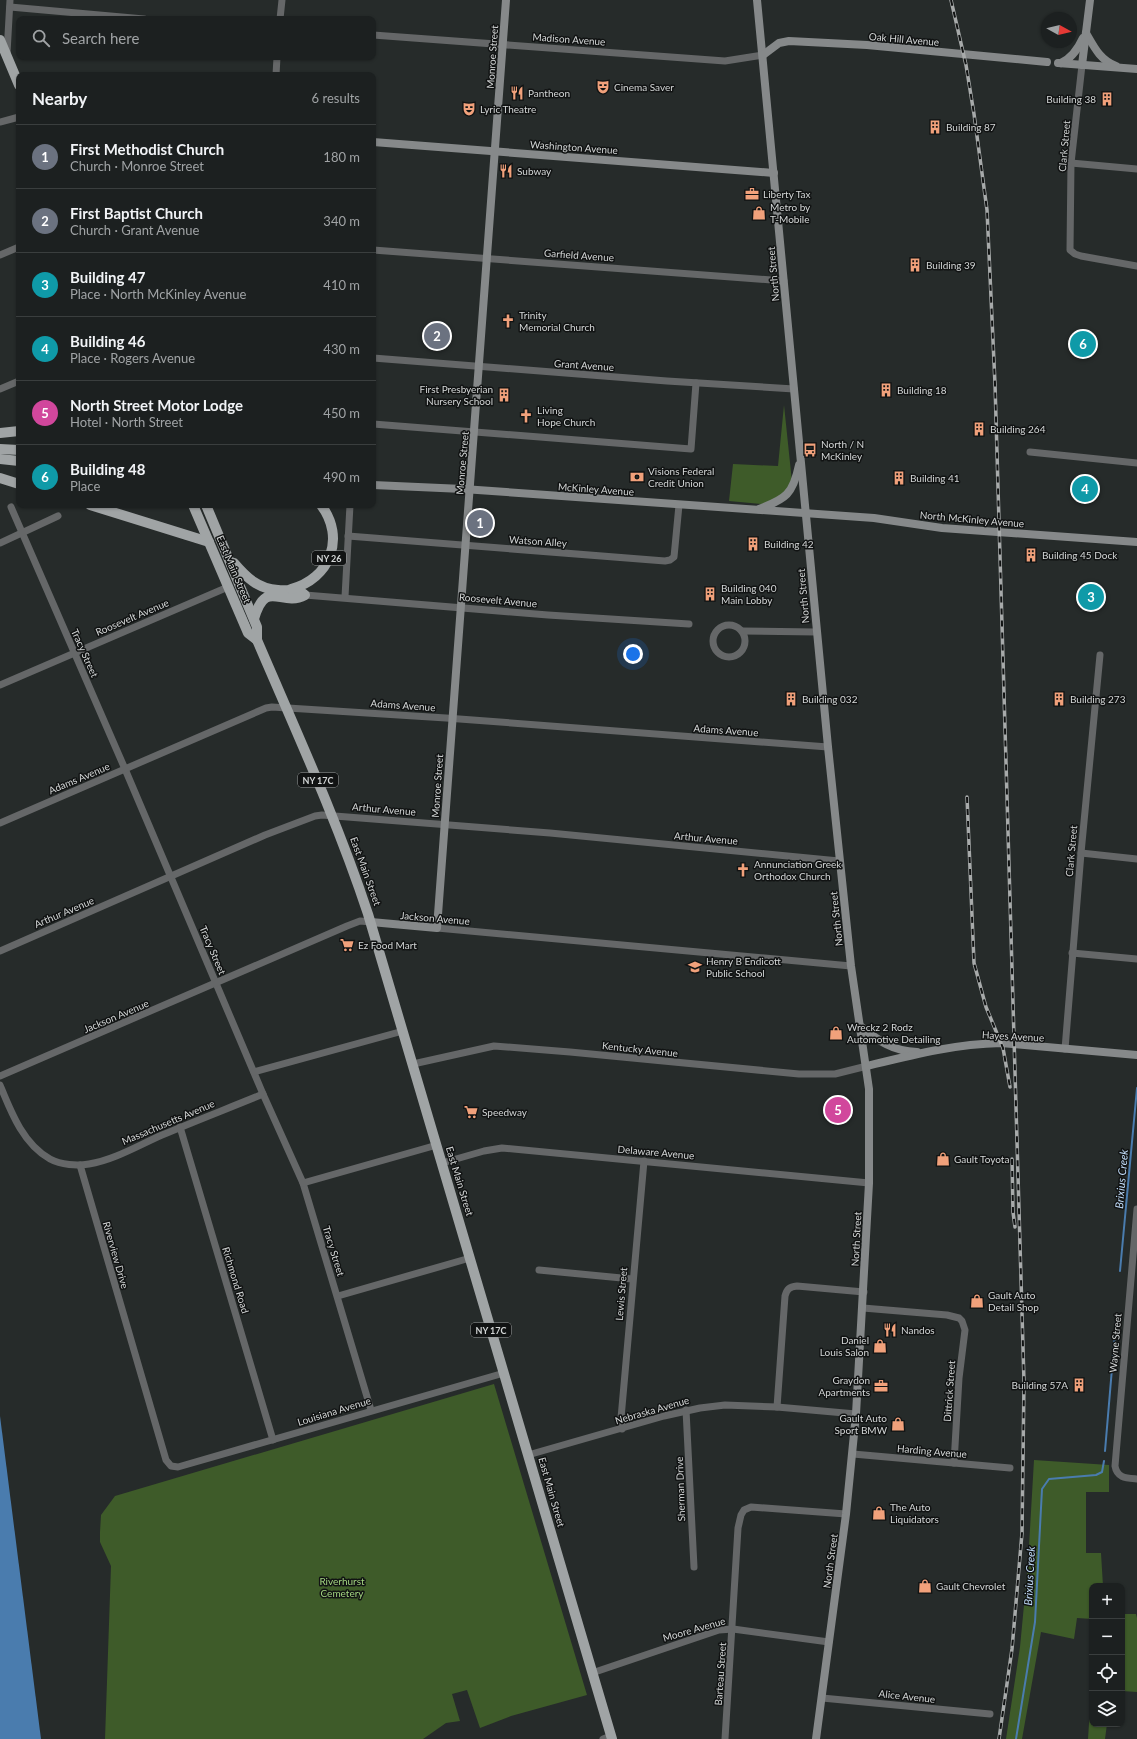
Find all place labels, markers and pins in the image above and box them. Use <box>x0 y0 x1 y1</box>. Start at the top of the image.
theatre icon: Cinema Saver <box>595 79 611 95</box>
place label: Cinema Saver <box>614 81 674 93</box>
restaurant icon: Pantheon <box>509 85 525 101</box>
place label: Pantheon <box>528 87 570 99</box>
building icon: Building 38 <box>1099 91 1115 107</box>
place label: Building 38 <box>1046 93 1096 105</box>
theatre icon: Lyric Theatre <box>461 101 477 117</box>
place label: Lyric Theatre <box>480 103 536 115</box>
building icon: Building 87 <box>927 119 943 135</box>
place label: Building 87 <box>946 121 996 133</box>
restaurant icon: Subway <box>498 163 514 179</box>
place label: Subway <box>517 165 552 177</box>
office icon: Liberty Tax <box>744 186 760 202</box>
place label: Liberty Tax <box>763 188 811 200</box>
place label: Metro by T-Mobile <box>770 201 811 225</box>
shop icon: Metro by T-Mobile <box>751 205 767 221</box>
building icon: Building 39 <box>907 257 923 273</box>
place label: Building 39 <box>926 259 976 271</box>
place label: Trinity Memorial Church <box>519 309 595 333</box>
church icon: Trinity Memorial Church <box>500 313 516 329</box>
pin: 2 <box>424 321 450 351</box>
pin: 6 <box>1070 329 1096 359</box>
building icon: Building 18 <box>878 382 894 398</box>
place label: First Presbyerian Nursery School <box>420 383 493 407</box>
place label: Building 18 <box>897 384 947 396</box>
building icon: First Presbyerian Nursery School <box>496 387 512 403</box>
place label: Living Hope Church <box>537 404 595 428</box>
church icon: Living Hope Church <box>518 408 534 424</box>
building icon: Building 264 <box>971 421 987 437</box>
place label: Building 264 <box>990 423 1046 435</box>
place label: North / N McKinley <box>821 438 864 462</box>
bus stop icon: North / N McKinley <box>802 442 818 458</box>
place label: Visions Federal Credit Union <box>648 465 714 489</box>
bank icon: Visions Federal Credit Union <box>629 469 645 485</box>
building icon: Building 41 <box>891 470 907 486</box>
place label: Building 41 <box>910 472 960 484</box>
pin: 4 <box>1072 474 1098 504</box>
pin: 1 <box>467 508 493 538</box>
building icon: Building 42 <box>745 536 761 552</box>
place label: Building 42 <box>764 538 814 550</box>
building icon: Building 45 Dock <box>1023 547 1039 563</box>
place label: Building 45 Dock <box>1042 549 1118 561</box>
place label: Building 040 Main Lobby <box>721 582 777 606</box>
pin: 3 <box>1078 582 1104 612</box>
building icon: Building 040 Main Lobby <box>702 586 718 602</box>
building icon: Building 032 <box>783 691 799 707</box>
building icon: Building 273 <box>1051 691 1067 707</box>
place label: Building 032 <box>802 693 858 705</box>
place label: Building 273 <box>1070 693 1126 705</box>
place label: Annunciation Greek Orthodox Church <box>754 858 842 882</box>
church icon: Annunciation Greek Orthodox Church <box>735 862 751 878</box>
supermarket icon: Ez Food Mart <box>339 937 355 953</box>
place label: Ez Food Mart <box>358 939 417 951</box>
place label: Henry B Endicott Public School <box>706 955 781 979</box>
school or university icon: Henry B Endicott Public School <box>687 959 703 975</box>
place label: Wreckz 2 Rodz Automotive Detailing <box>847 1021 941 1045</box>
shop icon: Wreckz 2 Rodz Automotive Detailing <box>828 1025 844 1041</box>
pin: 5 <box>825 1095 851 1125</box>
supermarket icon: Speedway <box>463 1104 479 1120</box>
place label: Speedway <box>482 1106 528 1118</box>
shop icon: Gault Toyota <box>935 1151 951 1167</box>
place label: Gault Toyota <box>954 1153 1009 1165</box>
place label: Gault Auto Detail Shop <box>988 1289 1039 1313</box>
shop icon: Gault Auto Detail Shop <box>969 1293 985 1309</box>
restaurant icon: Nandos <box>882 1322 898 1338</box>
place label: Nandos <box>901 1324 935 1336</box>
place label: Daniel Louis Salon <box>820 1334 869 1358</box>
shop icon: Daniel Louis Salon <box>872 1338 888 1354</box>
place label: Graydon Apartments <box>819 1374 870 1398</box>
building icon: Building 57A <box>1071 1377 1087 1393</box>
office icon: Graydon Apartments <box>873 1378 889 1394</box>
place label: Building 57A <box>1012 1379 1068 1391</box>
place label: Gault Auto Sport BMW <box>835 1412 888 1436</box>
shop icon: Gault Auto Sport BMW <box>890 1416 906 1432</box>
place label: The Auto Liquidators <box>890 1501 939 1525</box>
shop icon: The Auto Liquidators <box>871 1505 887 1521</box>
shop icon: Gault Chevrolet <box>917 1578 933 1594</box>
place label: Gault Chevrolet <box>936 1580 1006 1592</box>

